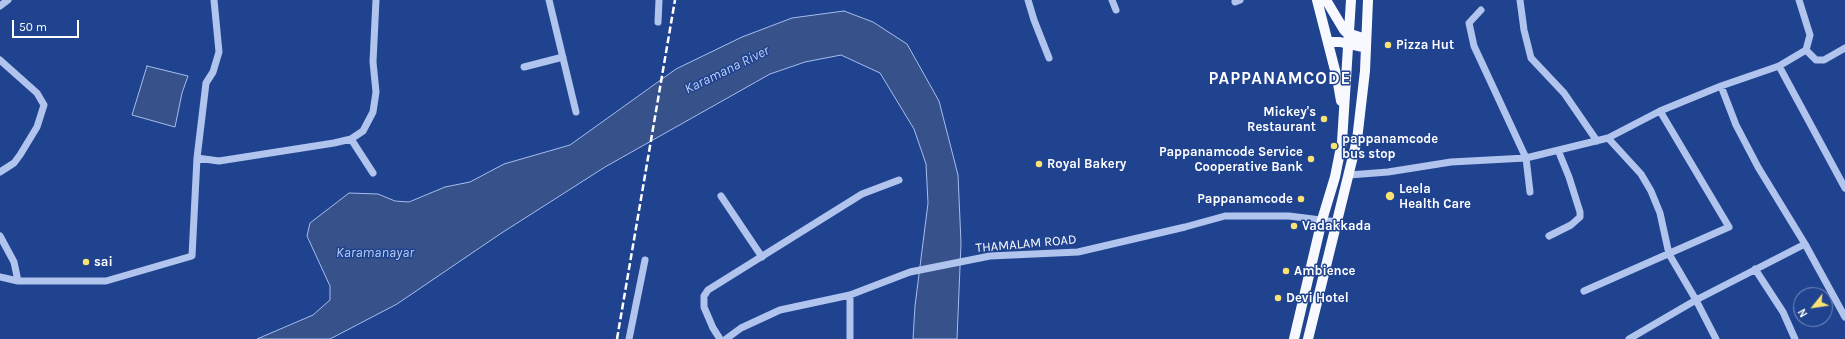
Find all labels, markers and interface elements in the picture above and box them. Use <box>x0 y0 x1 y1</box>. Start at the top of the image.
scale bar <box>14 12 81 38</box>
text: 50 m <box>19 20 47 34</box>
place label: Pizza Hut <box>1396 37 1454 53</box>
marker: Pizza Hut <box>1383 40 1393 50</box>
water label: Karamana River <box>682 42 772 98</box>
district label: PAPPANAMCODE <box>1208 69 1352 89</box>
place label: Mickey's Restaurant <box>1247 104 1316 135</box>
marker: Mickey's Restaurant <box>1319 114 1329 124</box>
place label: pappanamcode bus stop <box>1342 131 1438 162</box>
marker: pappanamcode bus stop <box>1329 141 1339 151</box>
place label: Pappanamcode Service Cooperative Bank <box>1159 144 1303 175</box>
marker: Pappanamcode Service Cooperative Bank <box>1306 154 1316 164</box>
place label: Royal Bakery <box>1047 156 1126 172</box>
marker: Royal Bakery <box>1034 159 1044 169</box>
place label: Leela Health Care <box>1399 181 1471 212</box>
marker: Leela Health Care <box>1384 190 1396 202</box>
place label: Pappanamcode <box>1197 191 1293 207</box>
marker: Pappanamcode <box>1296 194 1306 204</box>
place label: Vadakkada <box>1302 218 1371 234</box>
marker: Vadakkada <box>1289 221 1299 231</box>
street label: THAMALAM ROAD <box>975 232 1077 256</box>
water label: Karamanayar <box>336 245 414 261</box>
place label: sai <box>94 254 113 270</box>
marker: sai <box>81 257 91 267</box>
place label: Ambience <box>1294 263 1355 279</box>
marker: Ambience <box>1281 266 1291 276</box>
north arrow <box>1793 287 1833 327</box>
place label: Devi Hotel <box>1286 290 1349 306</box>
marker: Devi Hotel <box>1273 293 1283 303</box>
text: N <box>1795 306 1811 319</box>

